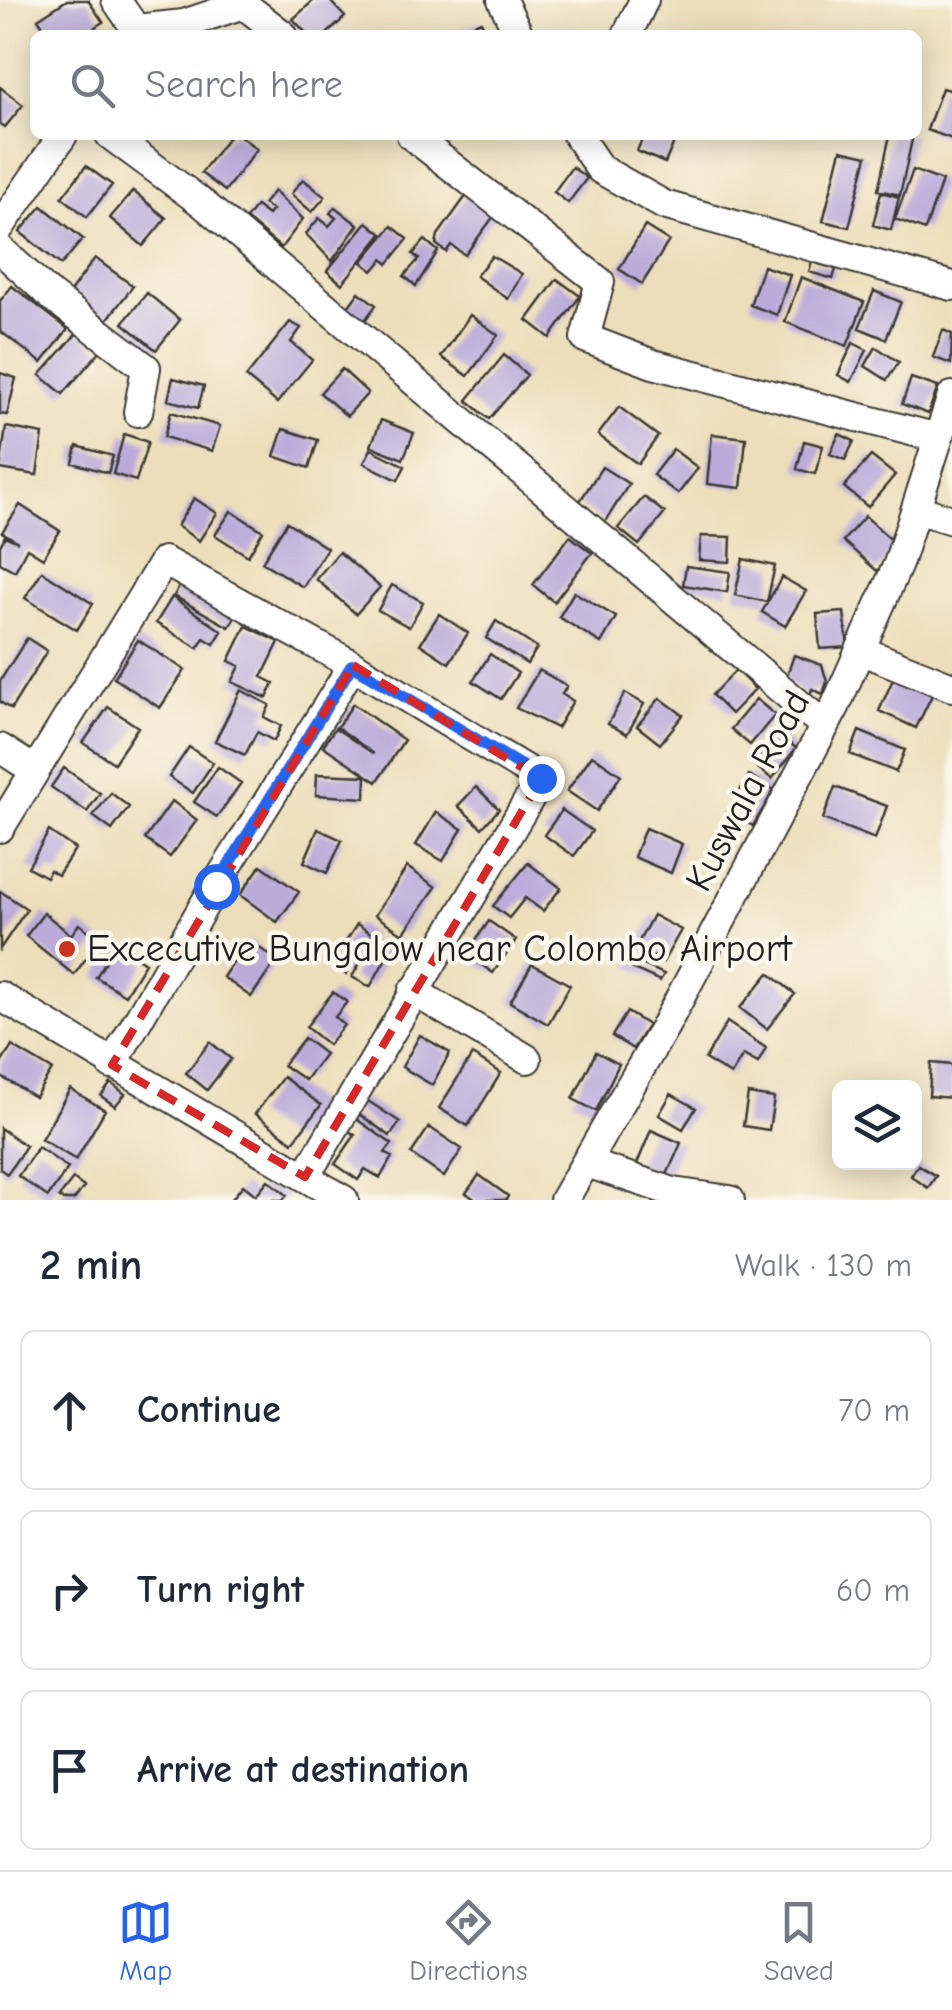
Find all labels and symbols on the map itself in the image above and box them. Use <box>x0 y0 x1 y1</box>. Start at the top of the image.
street label: Kuswala Road <box>677 683 819 899</box>
route end <box>519 756 565 802</box>
route start <box>194 864 240 910</box>
place label: Excecutive Bungalow near Colombo Airport <box>87 927 793 971</box>
marker: Excecutive Bungalow near Colombo Airport <box>56 938 78 960</box>

